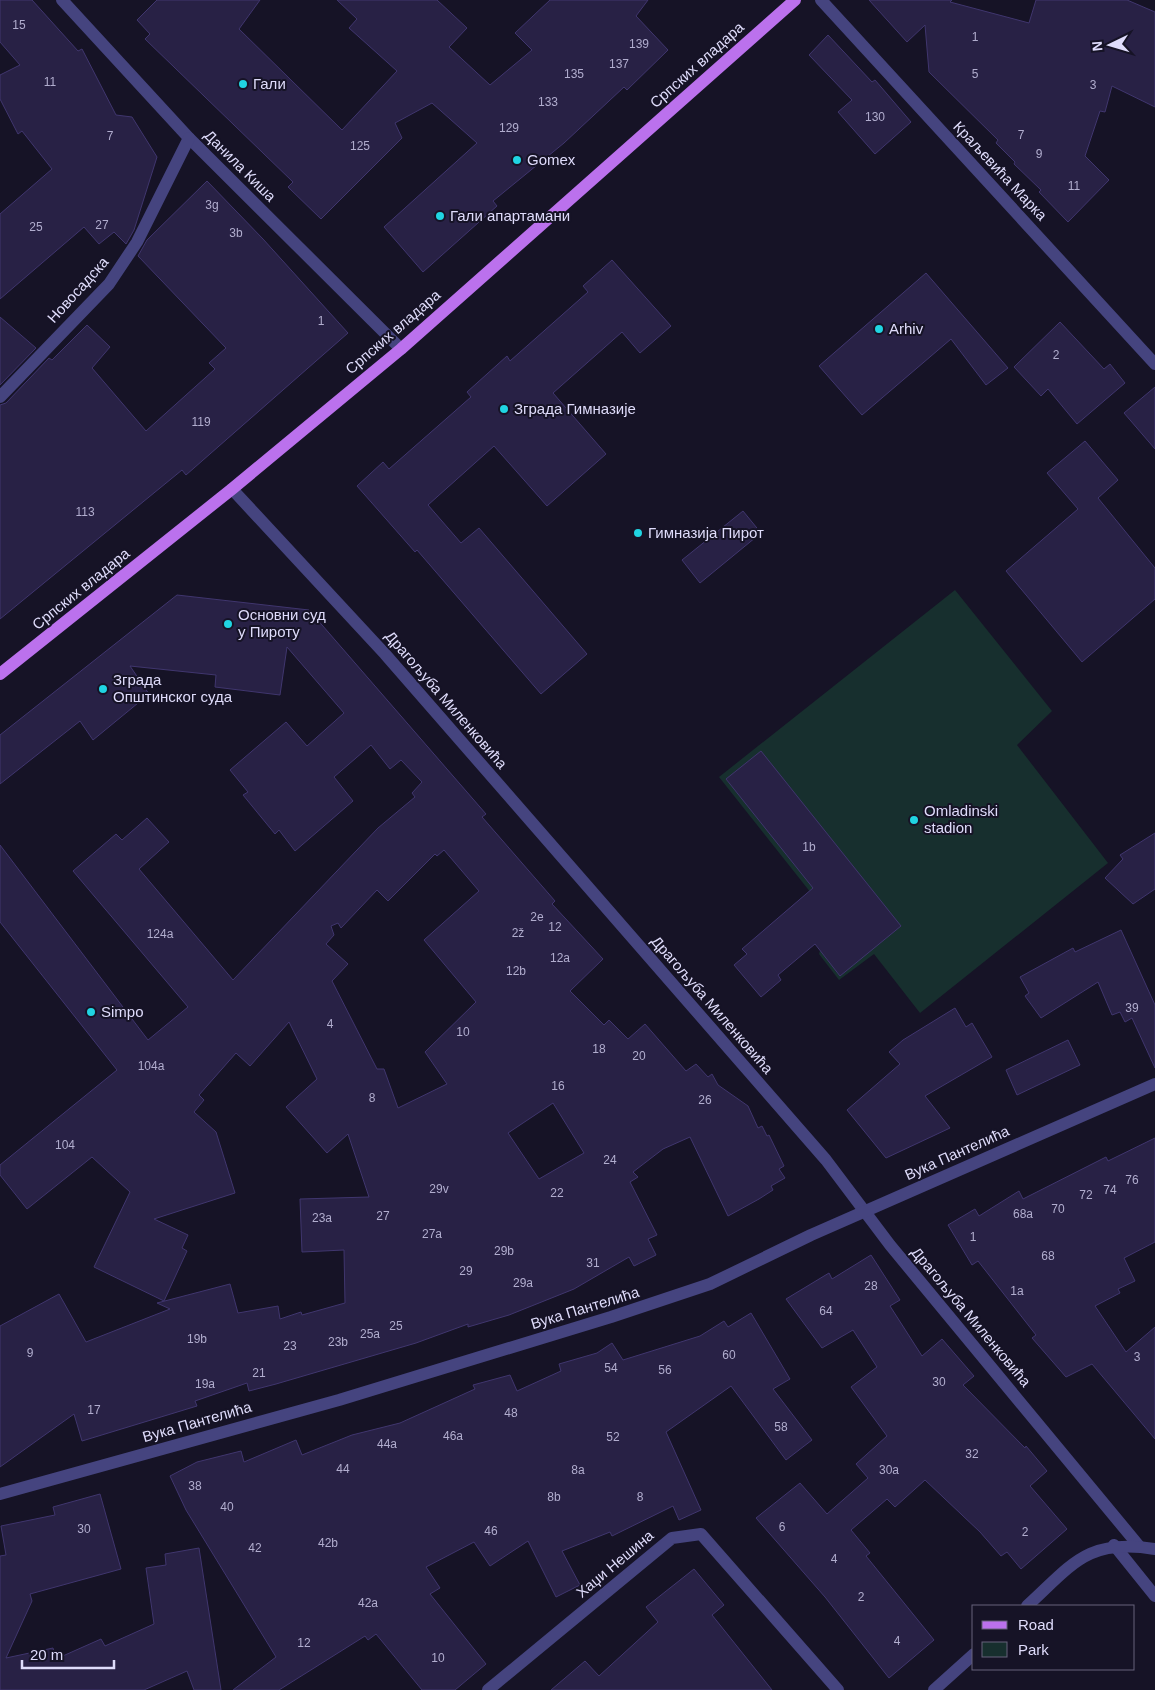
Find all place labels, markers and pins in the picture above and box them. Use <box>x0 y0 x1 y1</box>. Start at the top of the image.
place label: Гали <box>253 75 286 92</box>
marker: Гали <box>237 78 249 90</box>
place label: Gomex <box>527 151 576 168</box>
marker: Gomex <box>511 154 523 166</box>
place label: Гали апартамани <box>450 207 570 224</box>
marker: Гали апартамани <box>434 210 446 222</box>
place label: Arhiv <box>889 320 924 337</box>
marker: Arhiv <box>873 323 885 335</box>
place label: Зграда Гимназије <box>514 400 636 417</box>
marker: Зграда Гимназије <box>498 403 510 415</box>
place label: Гимназија Пирот <box>648 524 764 541</box>
marker: Гимназија Пирот <box>632 527 644 539</box>
place label: Основни суд у Пироту <box>238 606 326 640</box>
marker: Основни суд у Пироту <box>222 618 234 630</box>
place label: Зграда Општинског суда <box>113 671 233 705</box>
marker: Зграда Општинског суда <box>97 683 109 695</box>
place label: Omladinski stadion <box>924 802 998 836</box>
marker: Omladinski stadion <box>908 814 920 826</box>
place label: Simpo <box>101 1003 144 1020</box>
marker: Simpo <box>85 1006 97 1018</box>

